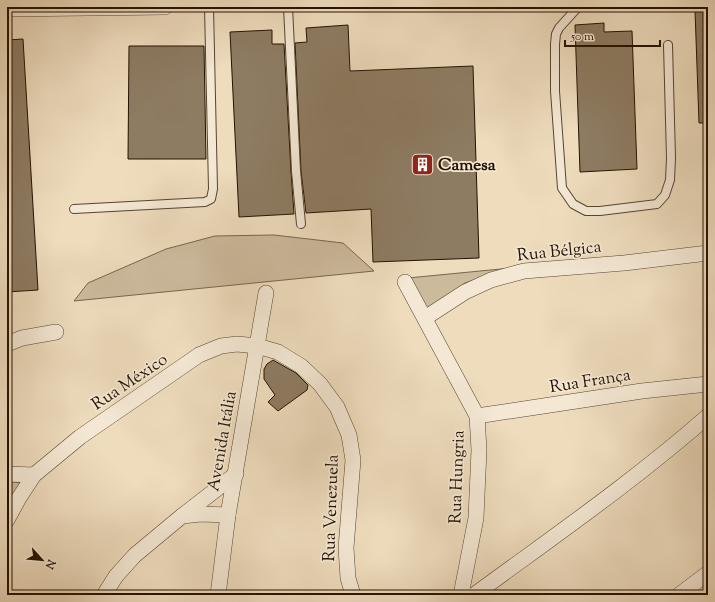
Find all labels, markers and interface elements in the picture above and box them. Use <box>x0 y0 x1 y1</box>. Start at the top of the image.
scale bar <box>565 22 660 48</box>
text: 50 m <box>570 28 594 46</box>
building icon: Camesa <box>410 151 436 177</box>
place label: Camesa <box>438 154 496 178</box>
street label: Rua Bélgica <box>516 236 603 268</box>
street label: Rua México <box>87 348 173 417</box>
street label: Rua França <box>548 364 633 400</box>
street label: Avenida Itália <box>202 389 244 494</box>
street label: Rua Hungria <box>444 430 472 524</box>
street label: Rua Venezuela <box>318 454 346 562</box>
north arrow <box>22 540 62 580</box>
text: N <box>41 556 60 572</box>

